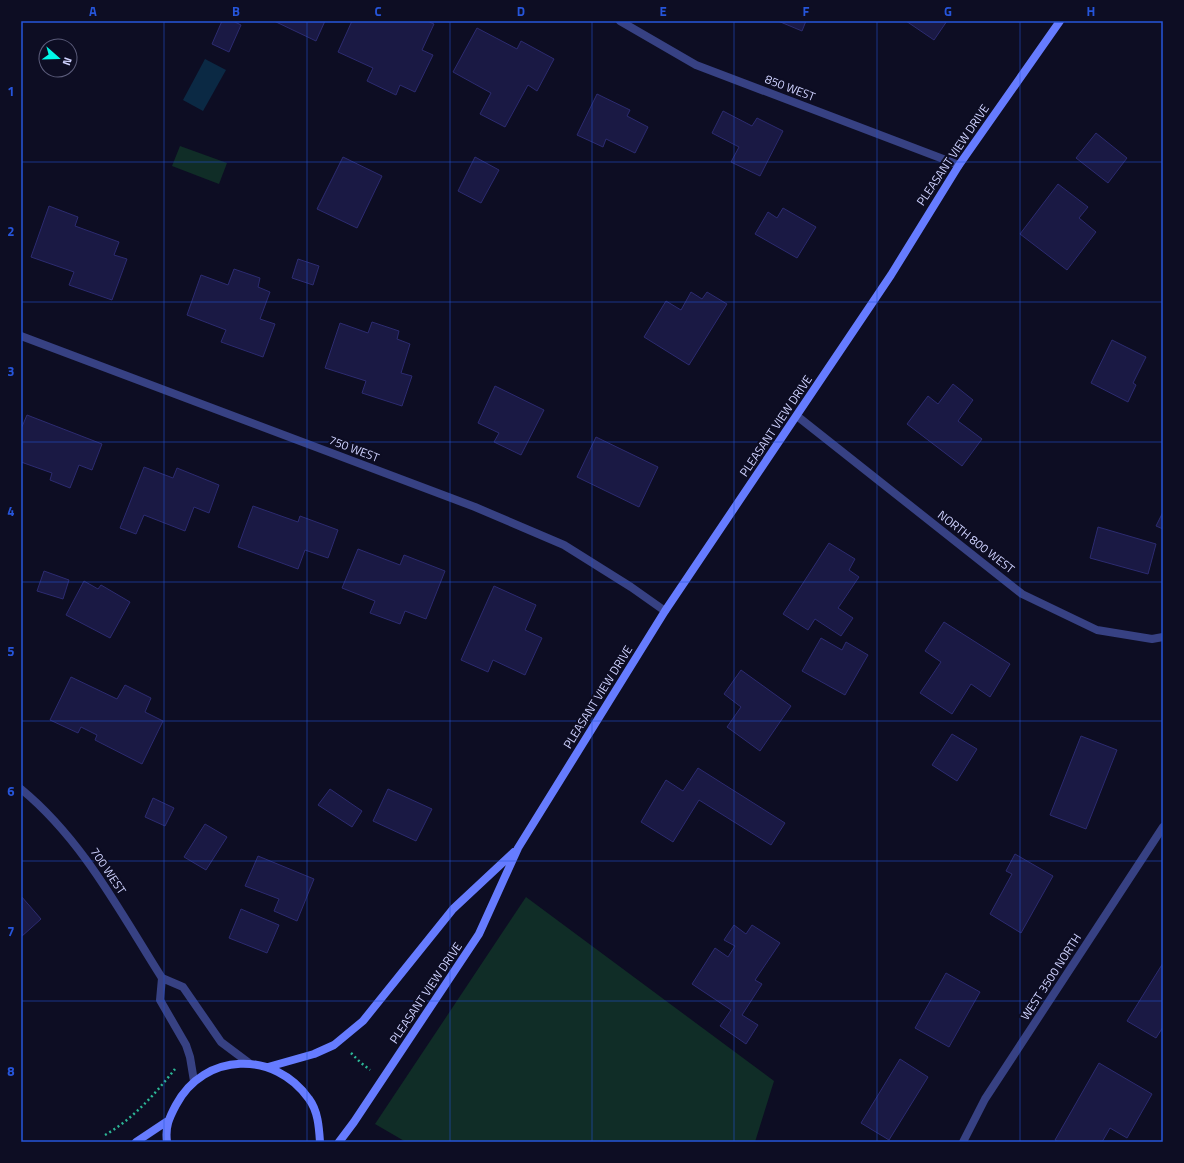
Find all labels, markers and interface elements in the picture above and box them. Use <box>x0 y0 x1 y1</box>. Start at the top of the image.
text: A <box>89 1 97 21</box>
text: B <box>232 1 240 21</box>
text: C <box>374 1 382 21</box>
text: D <box>517 1 525 21</box>
text: E <box>659 1 667 21</box>
text: F <box>803 1 810 21</box>
text: G <box>944 1 952 21</box>
text: H <box>1087 1 1095 21</box>
north arrow <box>38 38 78 78</box>
text: N <box>59 55 76 68</box>
street label: 850 WEST <box>762 69 819 106</box>
text: 1 <box>7 81 15 101</box>
street label: PLEASANT VIEW DRIVE <box>912 100 994 209</box>
text: 2 <box>7 221 15 241</box>
text: 3 <box>7 361 15 381</box>
street label: PLEASANT VIEW DRIVE <box>735 371 817 480</box>
street label: 750 WEST <box>326 430 383 467</box>
text: 4 <box>7 501 15 521</box>
street label: NORTH 800 WEST <box>934 505 1019 578</box>
text: 5 <box>7 641 15 661</box>
street label: PLEASANT VIEW DRIVE <box>558 641 637 752</box>
text: 6 <box>7 781 15 801</box>
street label: 700 WEST <box>86 843 131 899</box>
text: 7 <box>7 921 15 941</box>
street label: WEST 3500 NORTH <box>1015 930 1086 1024</box>
street label: PLEASANT VIEW DRIVE <box>385 938 467 1047</box>
text: 8 <box>7 1061 15 1081</box>

